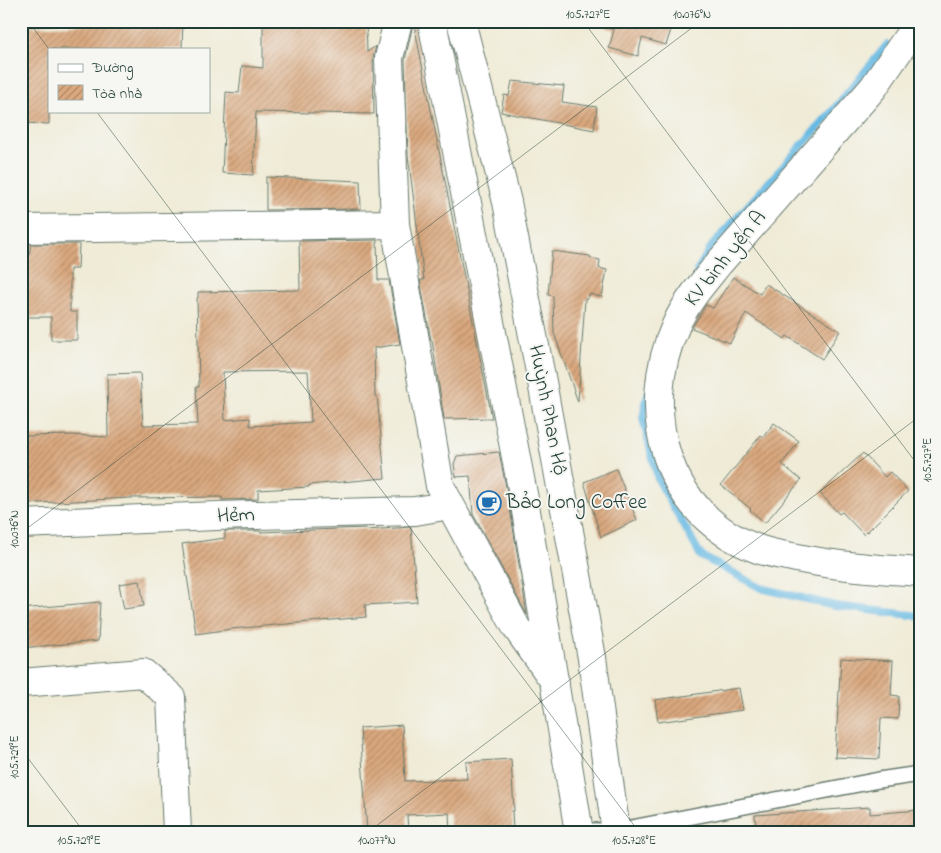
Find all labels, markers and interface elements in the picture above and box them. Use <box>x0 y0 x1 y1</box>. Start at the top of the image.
text: 105.727°E <box>566 6 610 24</box>
text: 10.076°N <box>673 6 711 24</box>
legend <box>48 48 210 112</box>
text: Đường <box>91 57 134 80</box>
text: Tòa nhà <box>92 83 142 105</box>
street label: KV bình yên A <box>678 204 776 315</box>
street label: Huỳnh Phan Hộ <box>518 343 574 479</box>
text: 105.727°E <box>919 438 937 482</box>
place label: Bảo Long Coffee <box>505 488 648 520</box>
cafe icon: Bảo Long Coffee <box>476 490 502 516</box>
street label: Hẻm <box>217 500 255 532</box>
text: 10.076°N <box>6 510 24 548</box>
text: 105.729°E <box>6 735 24 779</box>
text: 105.729°E <box>57 832 101 850</box>
text: 10.077°N <box>358 832 396 850</box>
text: 105.728°E <box>612 832 656 850</box>

